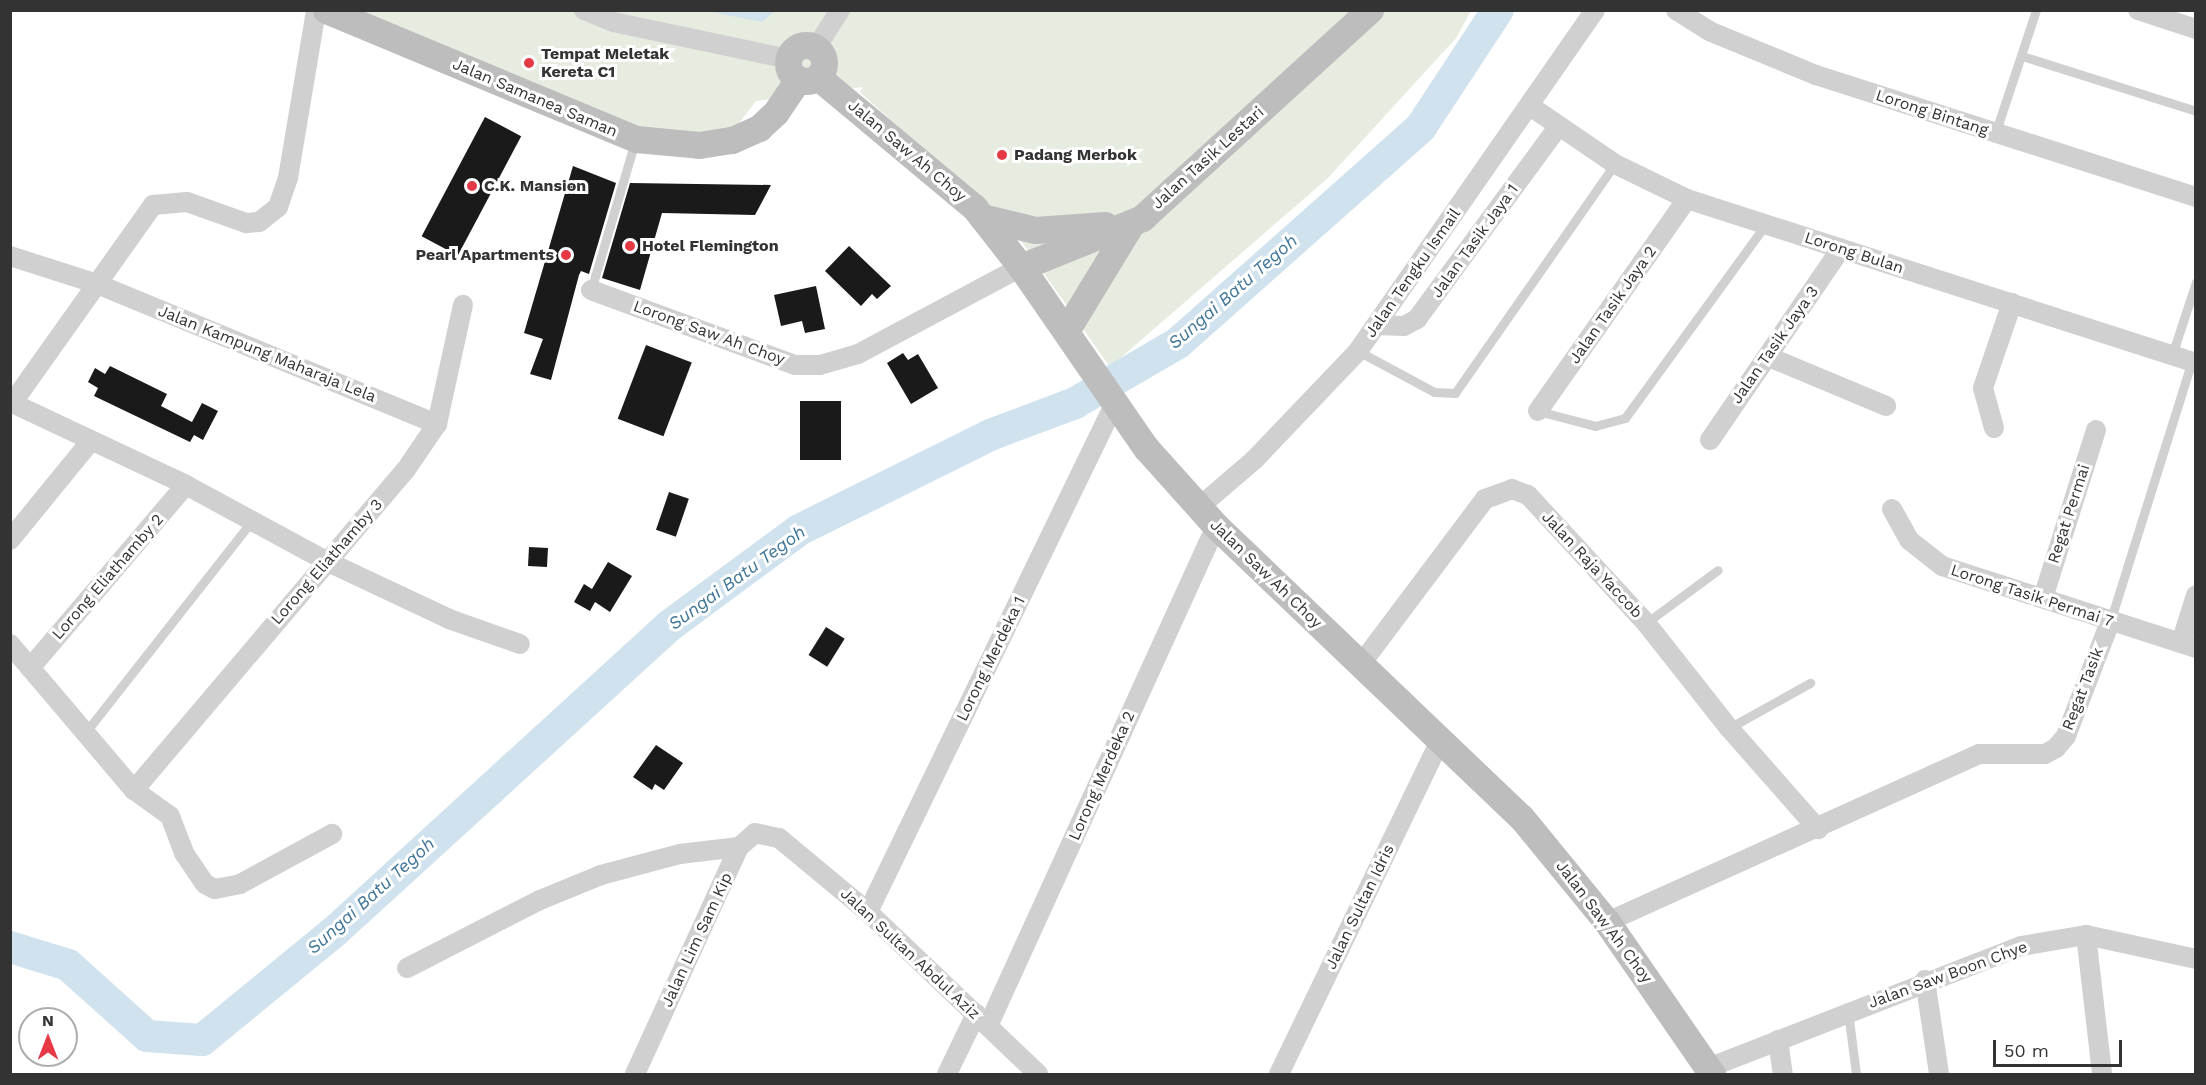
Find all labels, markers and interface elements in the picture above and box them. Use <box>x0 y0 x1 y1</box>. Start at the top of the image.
place label: Tempat Meletak Kereta C1 <box>541 44 669 82</box>
street label: Jalan Samanea Saman <box>450 54 620 142</box>
marker: Tempat Meletak Kereta C1 <box>522 56 536 70</box>
street label: Lorong Bintang <box>1873 86 1991 140</box>
street label: Jalan Saw Ah Choy <box>844 96 970 206</box>
street label: Jalan Tasik Lestari <box>1148 102 1268 214</box>
place label: Padang Merbok <box>1014 145 1137 165</box>
marker: Padang Merbok <box>995 148 1009 162</box>
place label: C.K. Mansion <box>484 176 586 196</box>
marker: C.K. Mansion <box>465 179 479 193</box>
street label: Jalan Tasik Jaya 1 <box>1427 180 1523 302</box>
street label: Jalan Tengku Ismail <box>1361 205 1465 341</box>
street label: Lorong Bulan <box>1802 228 1906 278</box>
water label: Sungai Batu Tegoh <box>1164 230 1302 354</box>
place label: Hotel Flemington <box>642 236 779 256</box>
marker: Hotel Flemington <box>623 239 637 253</box>
street label: Jalan Tasik Jaya 2 <box>1565 242 1661 368</box>
place label: Pearl Apartments <box>415 245 554 265</box>
marker: Pearl Apartments <box>559 248 573 262</box>
street label: Jalan Tasik Jaya 3 <box>1727 282 1823 408</box>
street label: Lorong Saw Ah Choy <box>630 296 788 370</box>
street label: Jalan Kampung Maharaja Lela <box>155 301 379 407</box>
street label: Regat Permai <box>2044 462 2094 566</box>
street label: Lorong Eliathamby 3 <box>267 495 387 629</box>
street label: Jalan Raja Yaccob <box>1537 507 1647 623</box>
street label: Lorong Eliathamby 2 <box>48 510 168 644</box>
street label: Jalan Saw Ah Choy <box>1206 515 1326 633</box>
water label: Sungai Batu Tegoh <box>664 521 810 635</box>
street label: Lorong Tasik Permai 7 <box>1948 560 2116 632</box>
street label: Lorong Merdeka 1 <box>952 593 1030 725</box>
street label: Regat Tasik <box>2058 645 2108 733</box>
street label: Lorong Merdeka 2 <box>1065 708 1139 844</box>
water label: Sungai Batu Tegoh <box>303 833 439 959</box>
street label: Jalan Sultan Idris <box>1321 841 1399 973</box>
street label: Jalan Saw Ah Choy <box>1551 857 1657 987</box>
street label: Jalan Lim Sam Kip <box>657 870 737 1010</box>
street label: Jalan Sultan Abdul Aziz <box>836 884 984 1024</box>
street label: Jalan Saw Boon Chye <box>1866 937 2030 1013</box>
north arrow <box>18 1007 78 1067</box>
text: N <box>42 1011 54 1030</box>
scale bar <box>1996 1028 2125 1066</box>
text: 50 m <box>2004 1040 2049 1061</box>

